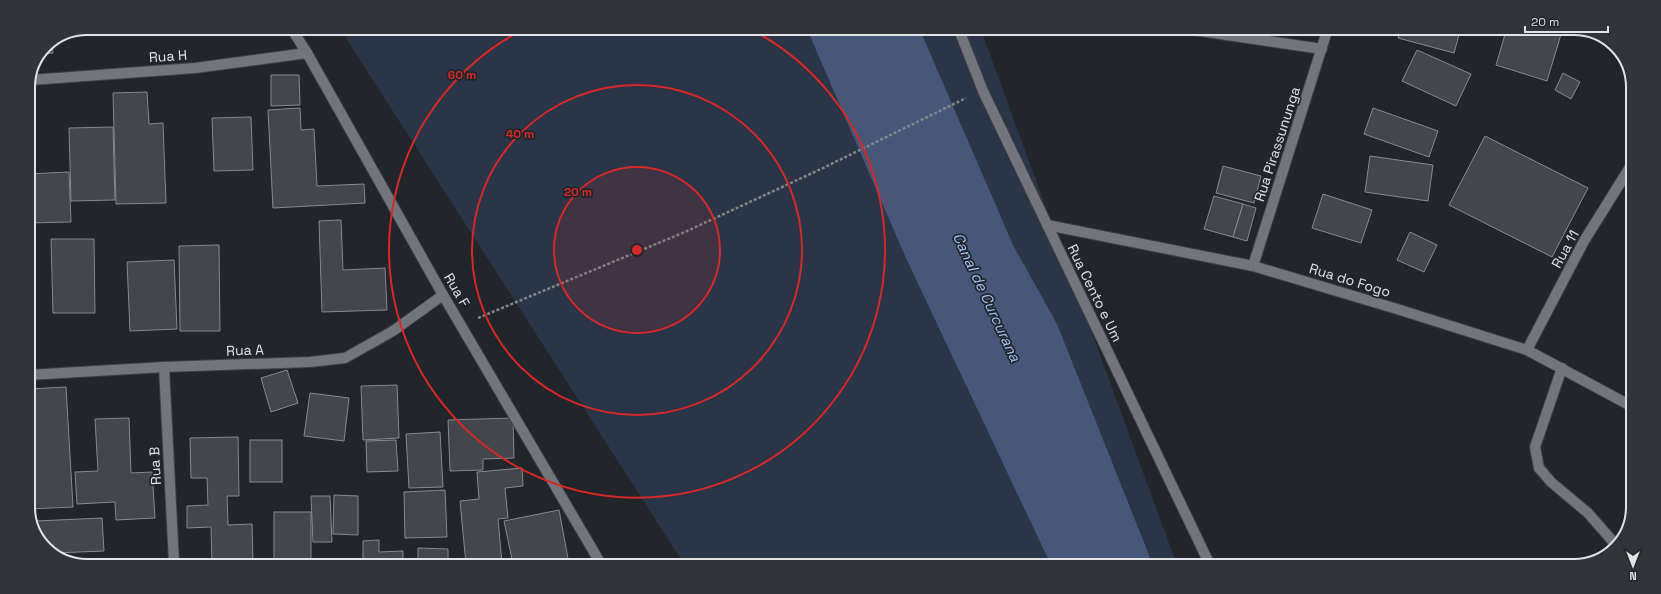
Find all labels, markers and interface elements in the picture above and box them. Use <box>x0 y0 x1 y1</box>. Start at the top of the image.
scale bar <box>1525 8 1608 34</box>
text: 20 m <box>1531 14 1559 30</box>
street label: Rua H <box>148 46 188 66</box>
text: 60 m <box>448 67 476 83</box>
street label: Rua Pirassununga <box>1250 84 1304 204</box>
text: 40 m <box>506 126 534 142</box>
text: 20 m <box>564 184 592 200</box>
street label: Rua 11 <box>1547 227 1583 271</box>
water label: Canal de Curcurana <box>949 229 1025 365</box>
street label: Rua Cento e Um <box>1064 241 1126 345</box>
centre of rings <box>630 243 644 257</box>
street label: Rua do Fogo <box>1307 259 1393 301</box>
street label: Rua F <box>440 270 474 311</box>
street label: Rua A <box>226 340 264 360</box>
street label: Rua B <box>145 446 165 486</box>
north arrow <box>1613 546 1653 586</box>
text: N <box>1629 569 1637 583</box>

